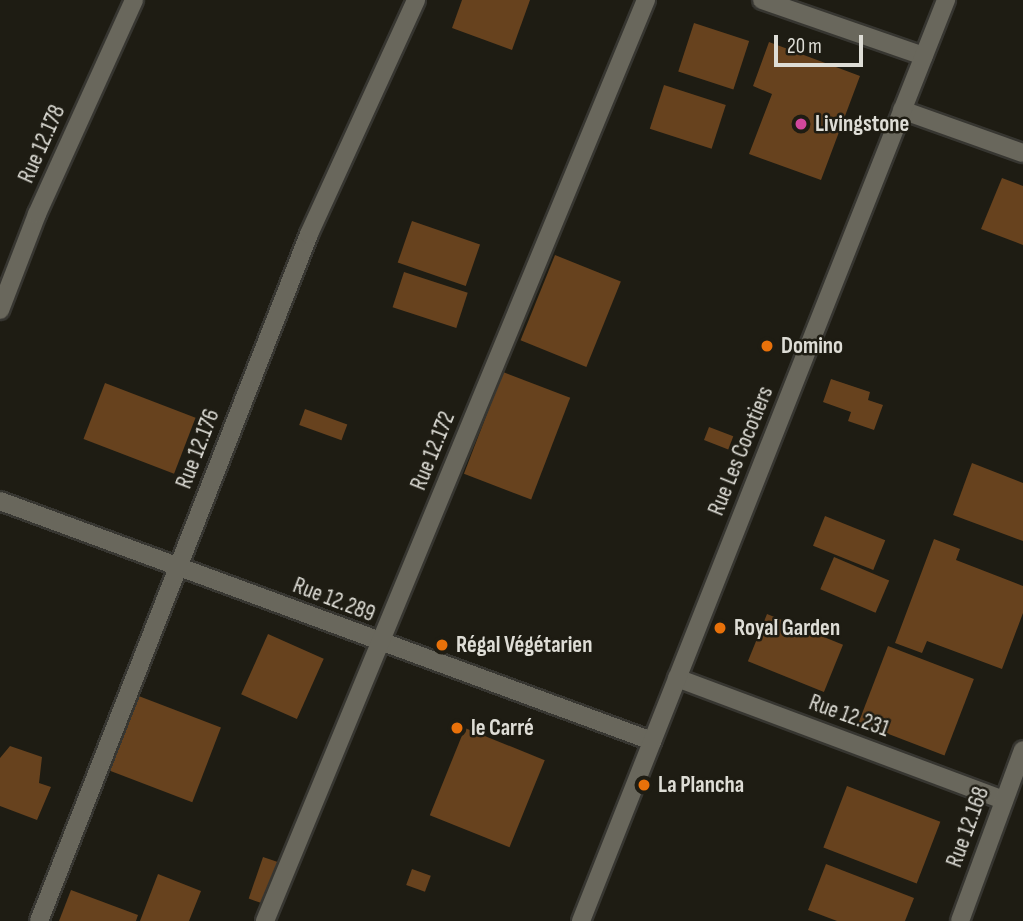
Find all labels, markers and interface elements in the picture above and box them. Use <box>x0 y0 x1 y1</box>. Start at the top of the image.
scale bar <box>778 21 867 65</box>
text: 20 m <box>787 34 822 59</box>
street label: Rue 12.178 <box>13 101 71 187</box>
place label: Livingstone <box>815 110 909 138</box>
marker: Livingstone <box>793 116 809 132</box>
place label: Domino <box>781 332 843 360</box>
marker: Domino <box>759 338 775 354</box>
street label: Rue Les Cocotiers <box>703 382 779 520</box>
street label: Rue 12.176 <box>170 405 226 493</box>
street label: Rue 12.172 <box>405 408 461 494</box>
street label: Rue 12.289 <box>289 572 379 628</box>
place label: Royal Garden <box>734 614 840 642</box>
marker: Royal Garden <box>712 620 728 636</box>
place label: Régal Végétarien <box>456 631 592 659</box>
marker: Régal Végétarien <box>434 637 450 653</box>
street label: Rue 12.231 <box>805 689 893 743</box>
place label: le Carré <box>471 714 534 742</box>
marker: le Carré <box>449 720 465 736</box>
place label: La Plancha <box>658 771 744 799</box>
marker: La Plancha <box>636 777 652 793</box>
street label: Rue 12.168 <box>941 783 995 871</box>

